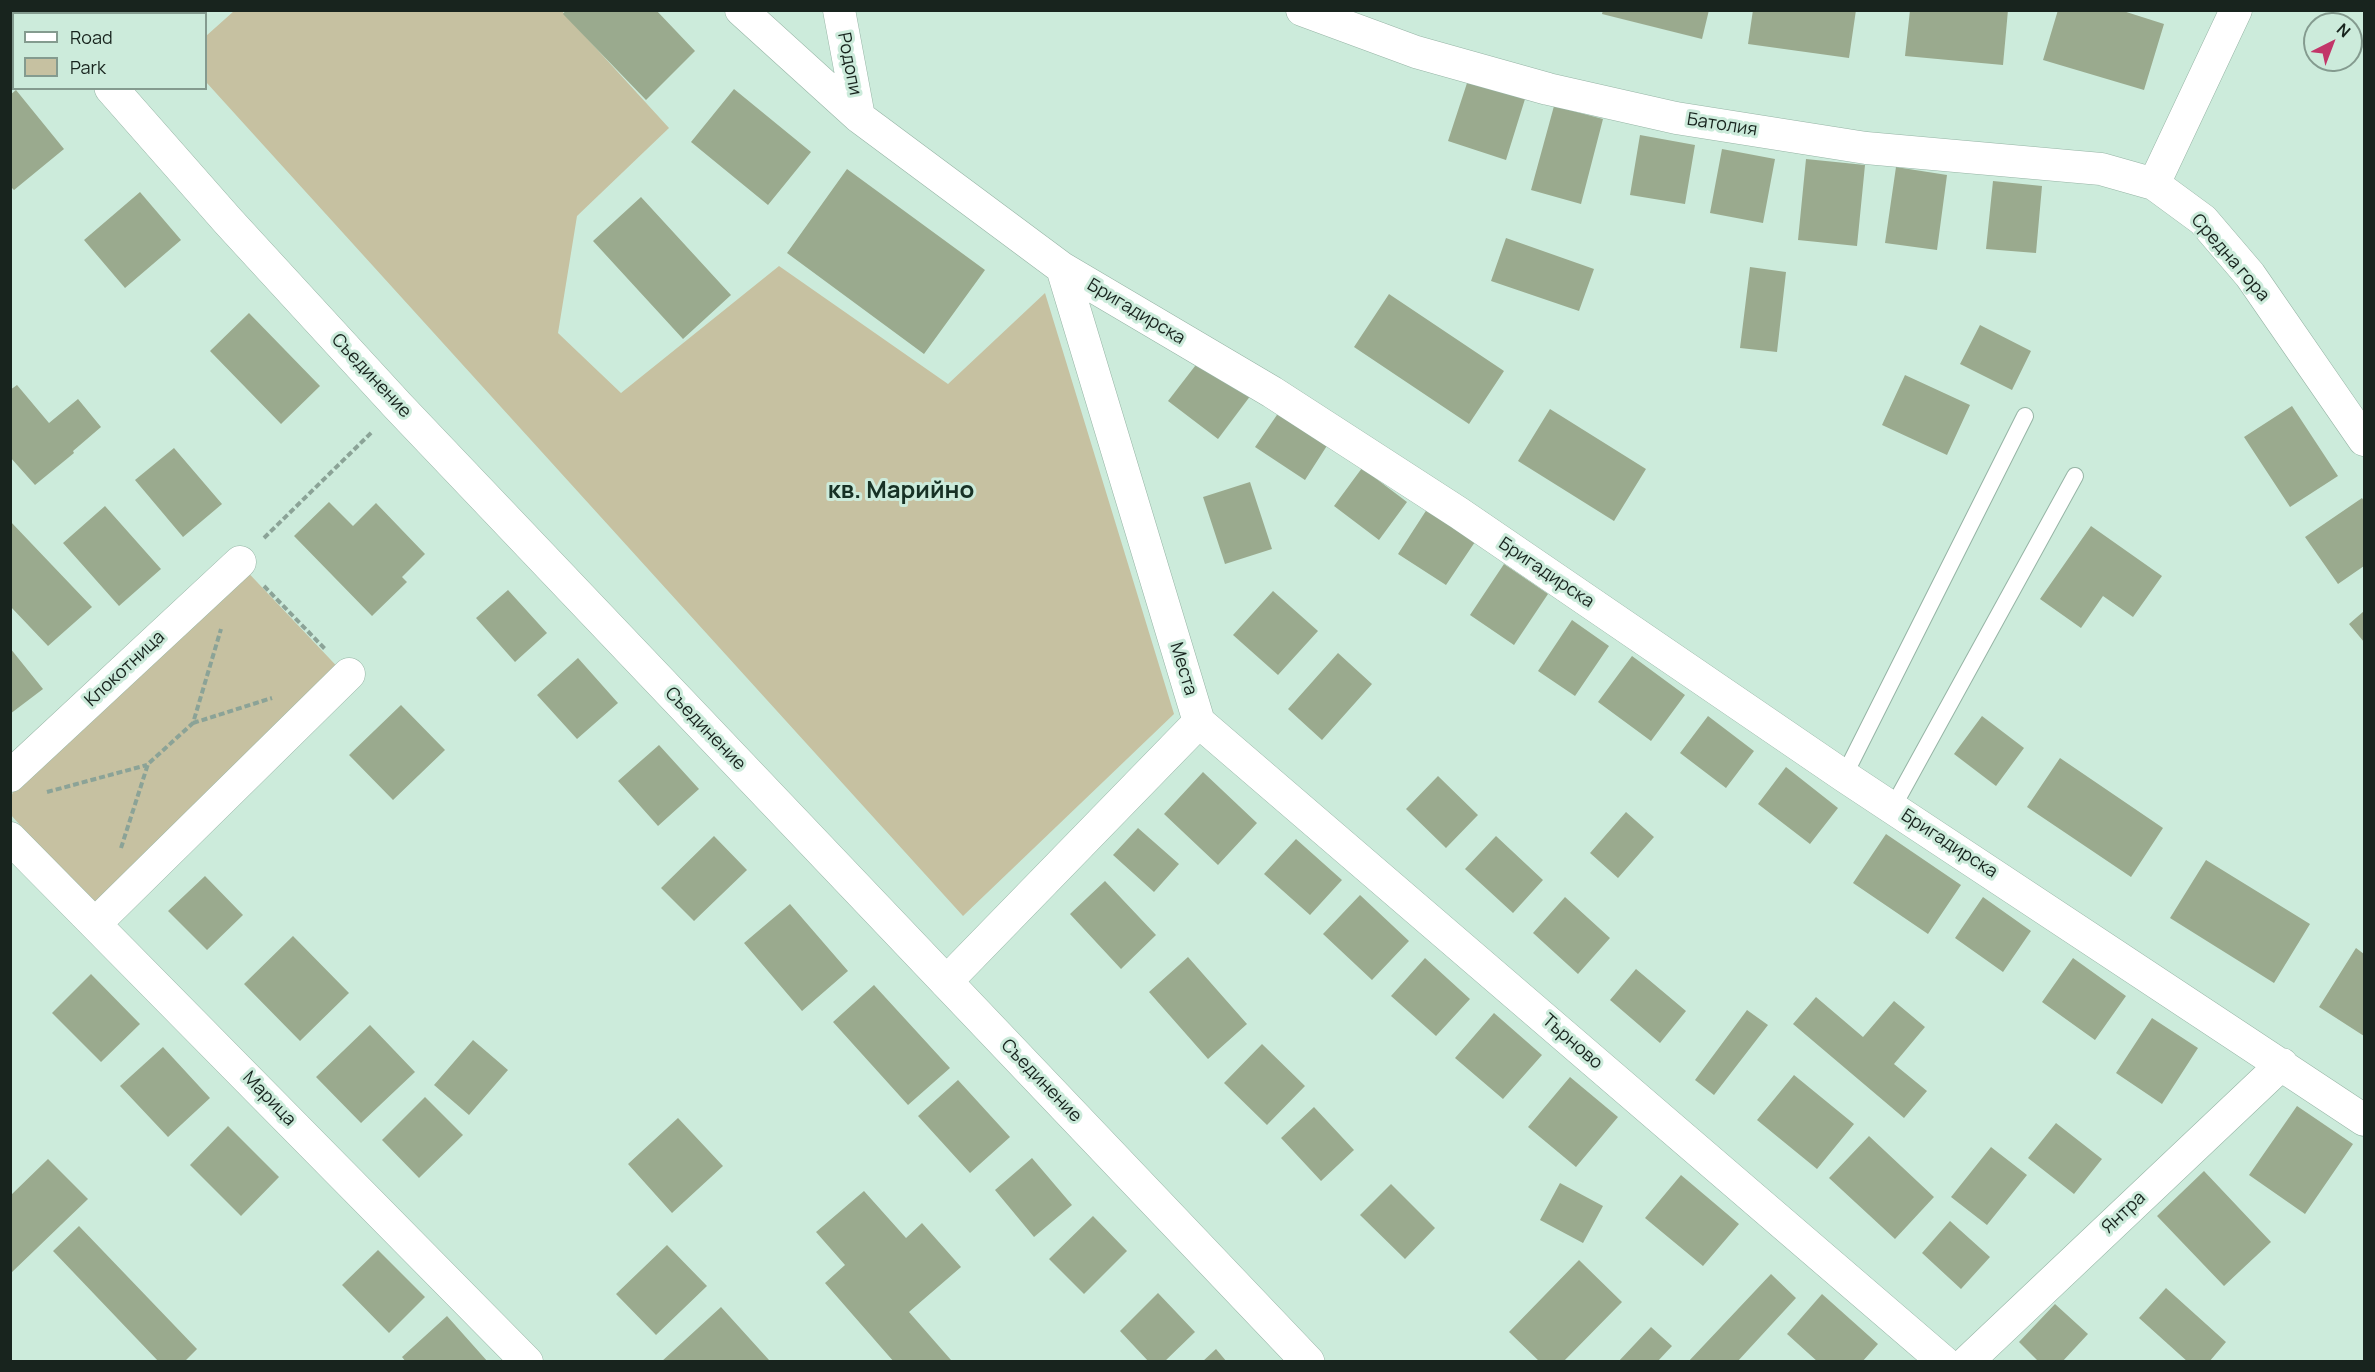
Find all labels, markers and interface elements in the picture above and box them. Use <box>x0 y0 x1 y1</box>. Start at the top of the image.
legend <box>12 12 207 90</box>
north arrow <box>2303 12 2363 72</box>
text: N <box>2332 18 2355 42</box>
text: Road <box>70 25 113 49</box>
street label: Родопи <box>832 31 866 97</box>
text: Park <box>70 55 106 79</box>
street label: Батолия <box>1685 109 1759 141</box>
street label: Средна гора <box>2186 210 2274 306</box>
street label: Бригадирска <box>1083 274 1189 350</box>
street label: Съединение <box>327 329 415 423</box>
district label: кв. Марийно <box>828 477 974 505</box>
street label: Бригадирска <box>1494 533 1598 613</box>
street label: Клокотница <box>81 627 169 711</box>
street label: Места <box>1165 640 1201 698</box>
street label: Съединение <box>660 683 750 775</box>
street label: Бригадирска <box>1897 805 2001 883</box>
street label: Търново <box>1537 1010 1607 1074</box>
street label: Съединение <box>996 1035 1086 1127</box>
street label: Марица <box>238 1067 300 1131</box>
street label: Янтра <box>2098 1187 2150 1239</box>

